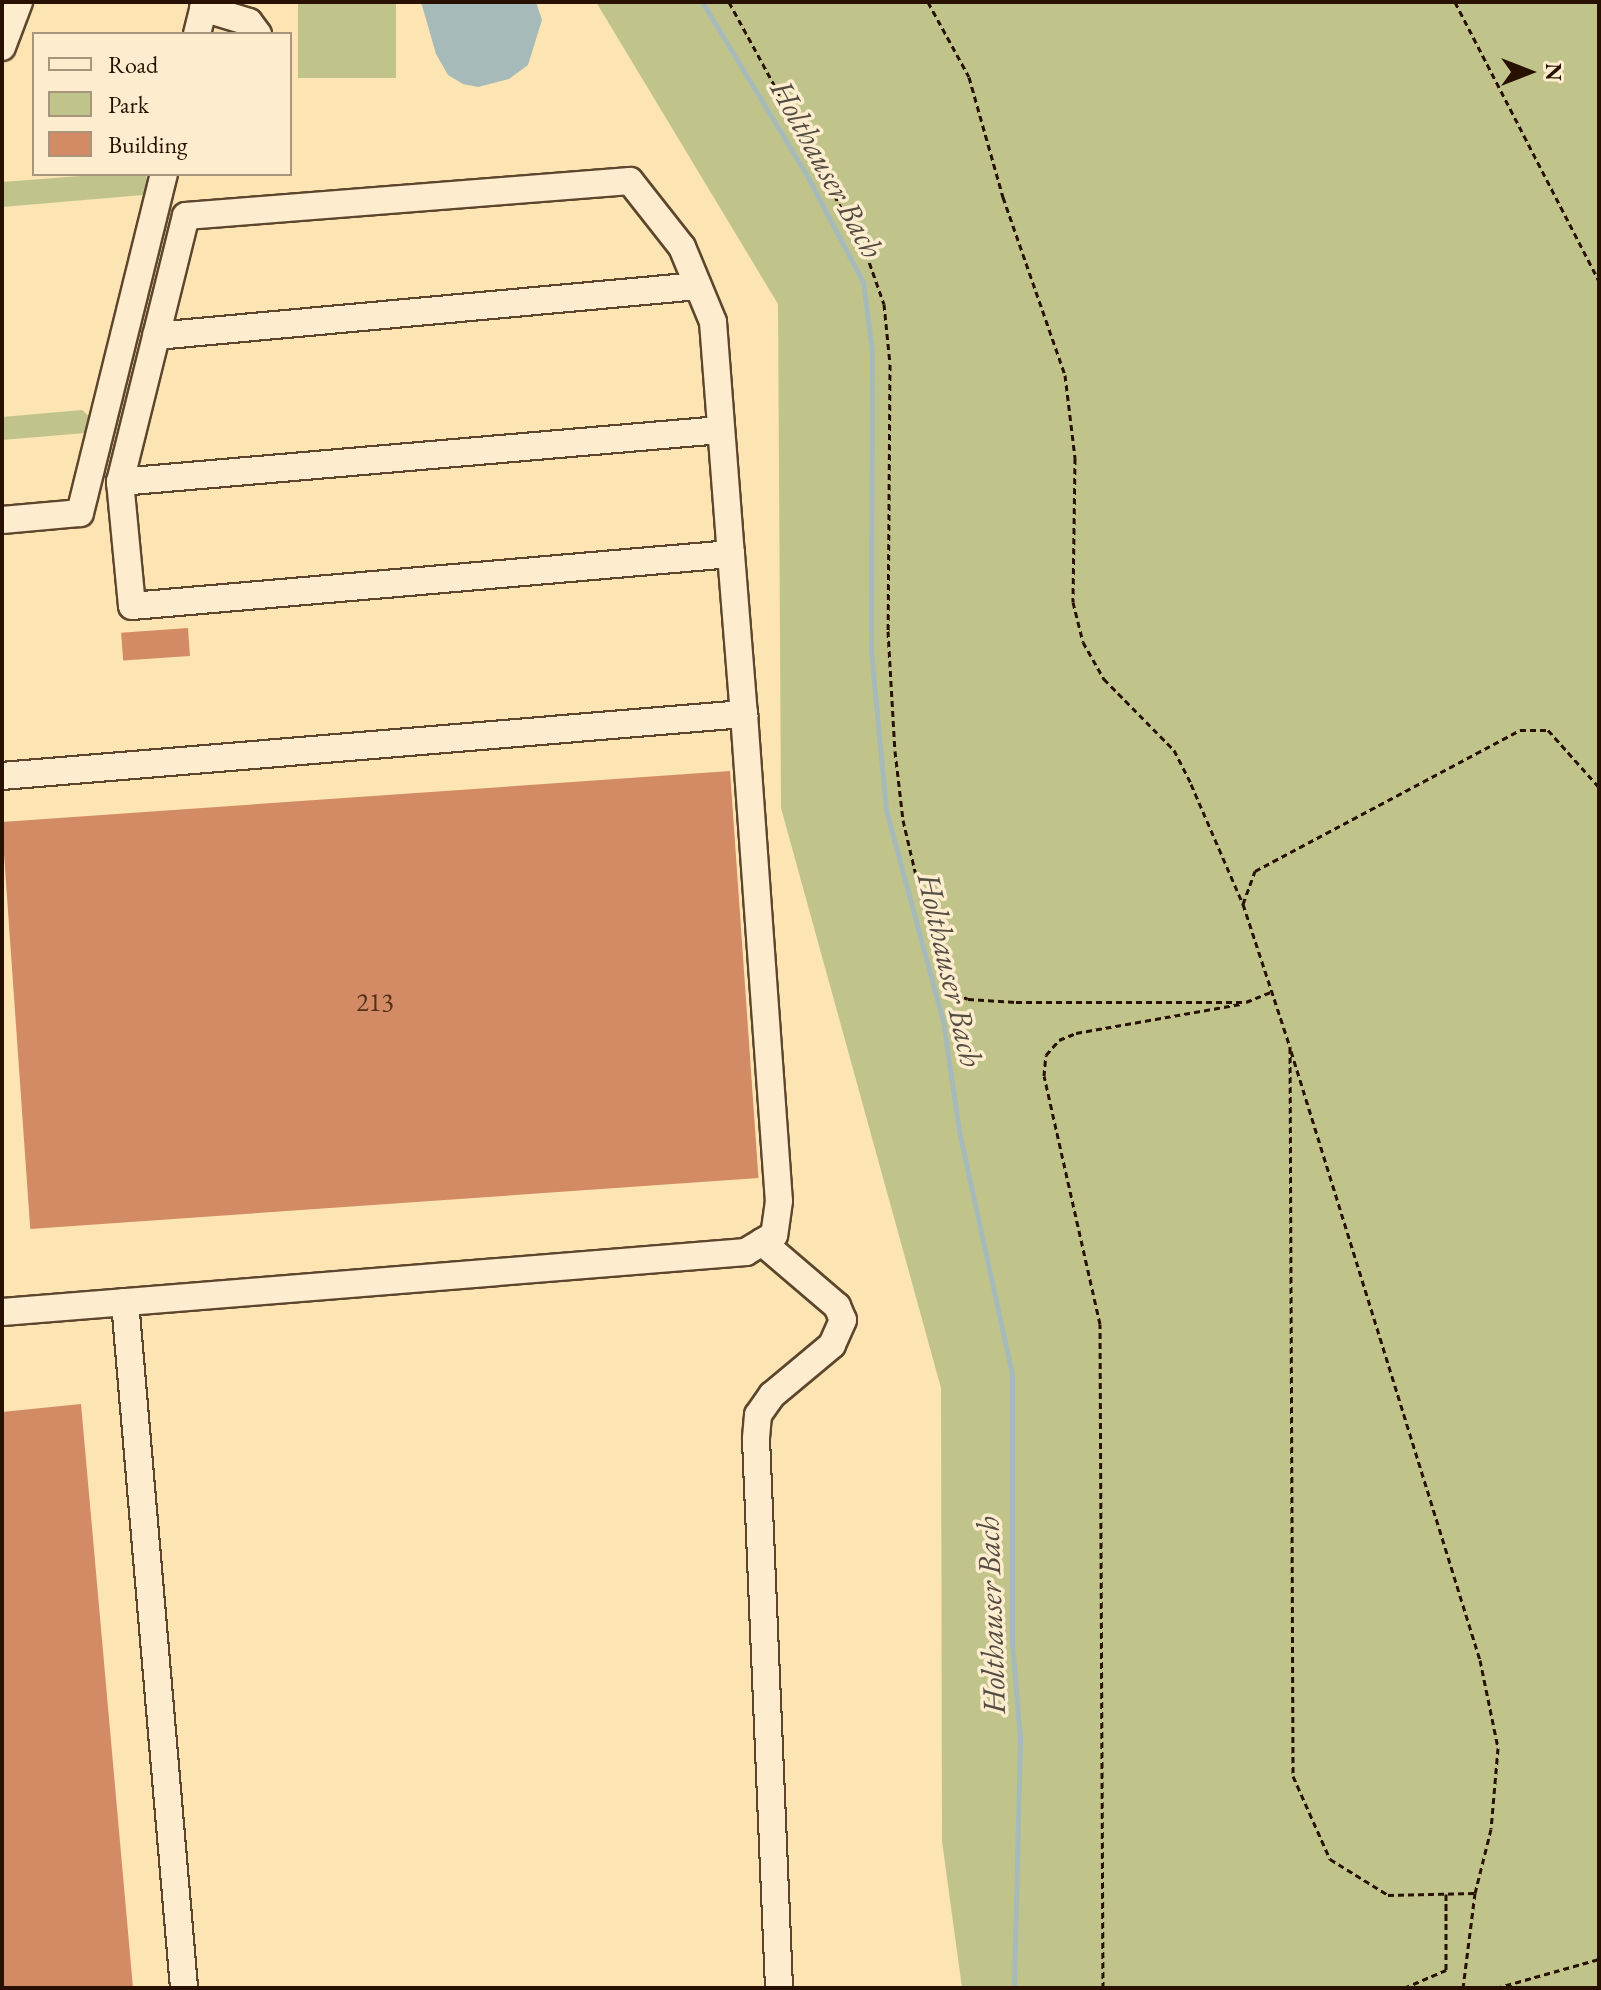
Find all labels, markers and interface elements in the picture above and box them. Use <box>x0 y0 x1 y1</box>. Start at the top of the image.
legend <box>32 32 292 176</box>
north arrow <box>1489 32 1569 112</box>
text: Road <box>108 49 158 80</box>
text: N <box>1539 63 1568 81</box>
water label: Holthauser Bach <box>762 73 892 265</box>
text: Park <box>108 89 149 120</box>
text: Building <box>108 129 188 160</box>
water label: Holthauser Bach <box>909 869 991 1071</box>
house number: 213 <box>356 987 394 1019</box>
water label: Holthauser Bach <box>968 1515 1014 1715</box>

